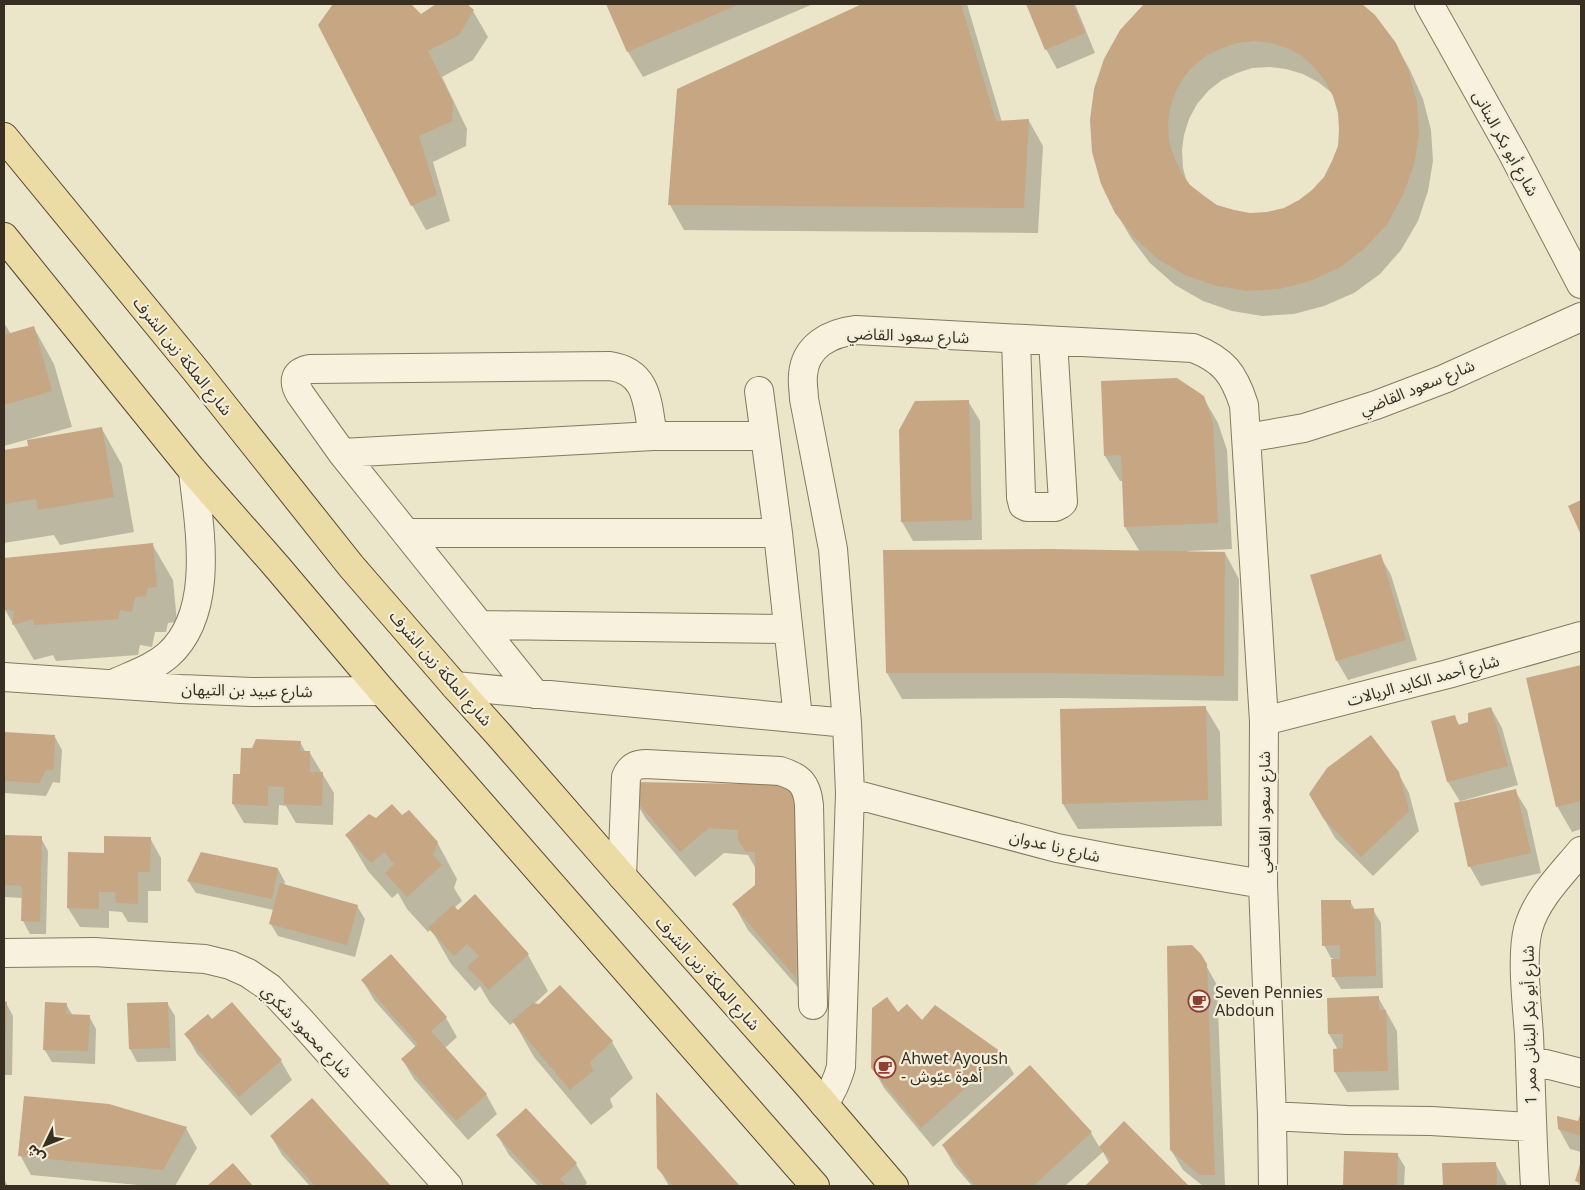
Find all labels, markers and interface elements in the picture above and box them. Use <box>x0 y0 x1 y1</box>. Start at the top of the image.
street label: شارع أبو بكر البنانى <box>1462 84 1549 203</box>
street label: شارع الملكة زين الشرف <box>123 289 242 424</box>
street label: شارع سعود القاضي <box>846 317 970 355</box>
street label: شارع سعود القاضي <box>1354 349 1480 427</box>
street label: شارع الملكة زين الشرف <box>379 602 501 735</box>
street label: شارع أحمد الكايد الريالات <box>1343 644 1504 718</box>
street label: شارع عبيد بن التيهان <box>181 673 313 709</box>
street label: شارع سعود القاضي <box>1248 751 1282 873</box>
street label: شارع رنا عدوان <box>1006 820 1104 874</box>
street label: شارع الملكة زين الشرف <box>646 908 769 1040</box>
street label: شارع أبو بكر البنانى ممر 1 <box>1512 945 1548 1105</box>
street label: شارع محمود شكري <box>252 976 361 1087</box>
place label: Seven Pennies Abdoun <box>1215 976 1323 1028</box>
cafe icon: Seven Pennies Abdoun <box>1187 989 1211 1013</box>
place label: Ahwet Ayoush - أهوة عيّوش <box>901 1042 1008 1094</box>
cafe icon: Ahwet Ayoush - أهوة عيّوش <box>873 1055 897 1079</box>
north arrow <box>20 1120 70 1170</box>
text: ش <box>19 1137 53 1170</box>

